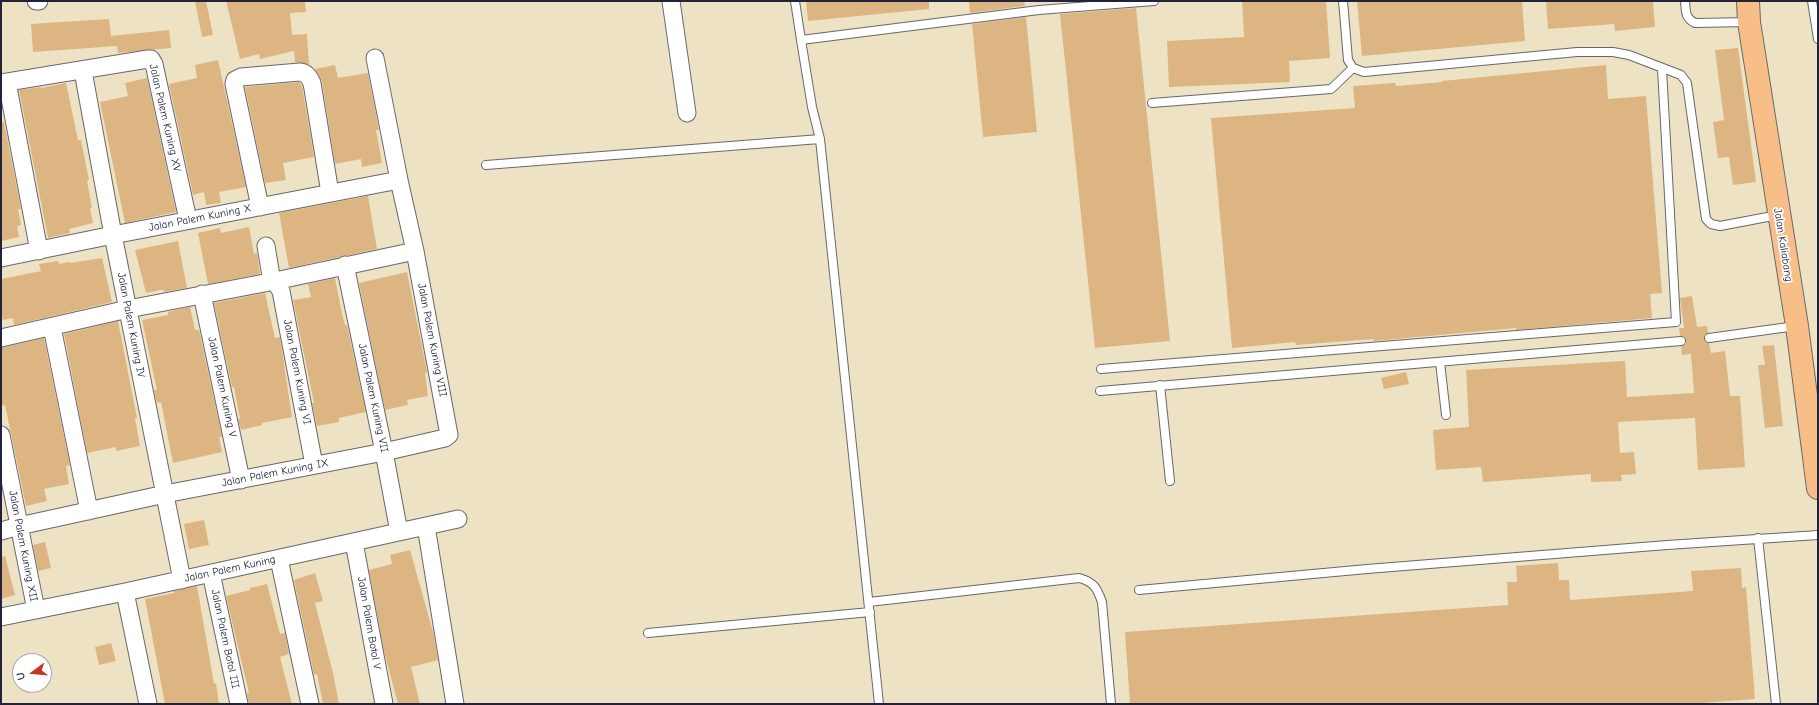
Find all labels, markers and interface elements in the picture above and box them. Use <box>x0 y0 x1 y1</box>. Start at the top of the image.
street label: Jalan Palem Kuning XV <box>146 63 184 173</box>
street label: Jalan Palem Kuning X <box>148 202 252 234</box>
street label: Jalan Kaliabang <box>1771 207 1795 283</box>
street label: Jalan Palem Kuning IV <box>114 271 148 379</box>
street label: Jalan Palem Kuning VIII <box>415 282 449 398</box>
street label: Jalan Palem Kuning VI <box>280 318 314 426</box>
street label: Jalan Palem Kuning V <box>205 336 239 438</box>
street label: Jalan Palem Kuning VII <box>355 342 391 454</box>
street label: Jalan Palem Kuning IX <box>221 456 329 490</box>
street label: Jalan Palem Kuning XII <box>6 489 40 603</box>
street label: Jalan Palem Kuning <box>183 553 277 585</box>
street label: Jalan Palem Botol V <box>354 576 384 670</box>
street label: Jalan Palem Botol III <box>208 588 242 690</box>
north arrow <box>12 653 52 693</box>
text: U <box>14 671 28 682</box>

